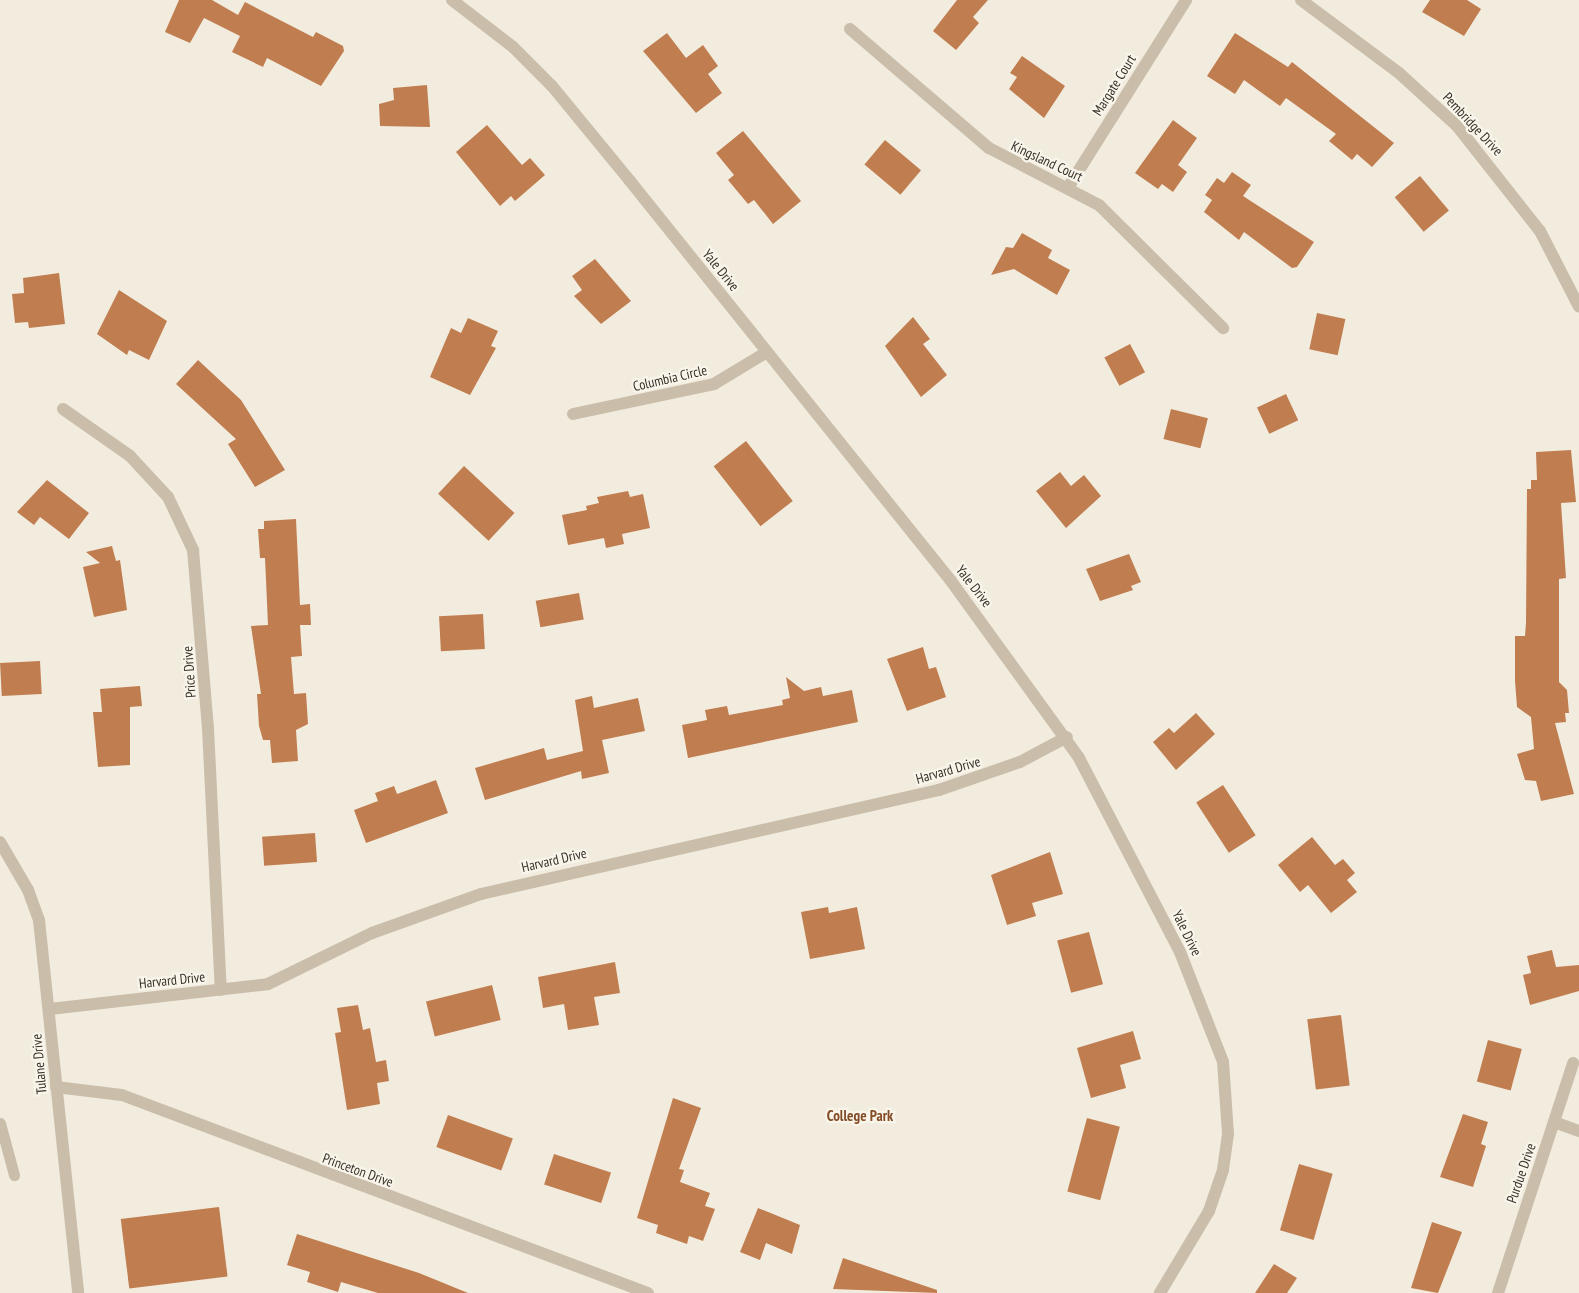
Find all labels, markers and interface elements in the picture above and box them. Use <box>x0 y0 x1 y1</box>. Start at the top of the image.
street label: Margate Court <box>1089 51 1139 119</box>
street label: Pembridge Drive <box>1440 89 1506 159</box>
street label: Kingsland Court <box>1009 137 1085 185</box>
street label: Yale Drive <box>699 246 743 294</box>
street label: Columbia Circle <box>631 361 709 395</box>
street label: Yale Drive <box>952 562 996 610</box>
street label: Price Drive <box>179 646 199 698</box>
street label: Harvard Drive <box>914 753 982 787</box>
street label: Harvard Drive <box>520 844 588 876</box>
street label: Yale Drive <box>1169 907 1205 959</box>
street label: Harvard Drive <box>138 968 206 992</box>
street label: Tulane Drive <box>28 1033 50 1095</box>
district label: College Park <box>827 1107 893 1125</box>
street label: Purdue Drive <box>1503 1141 1539 1205</box>
street label: Princeton Drive <box>320 1149 396 1191</box>

